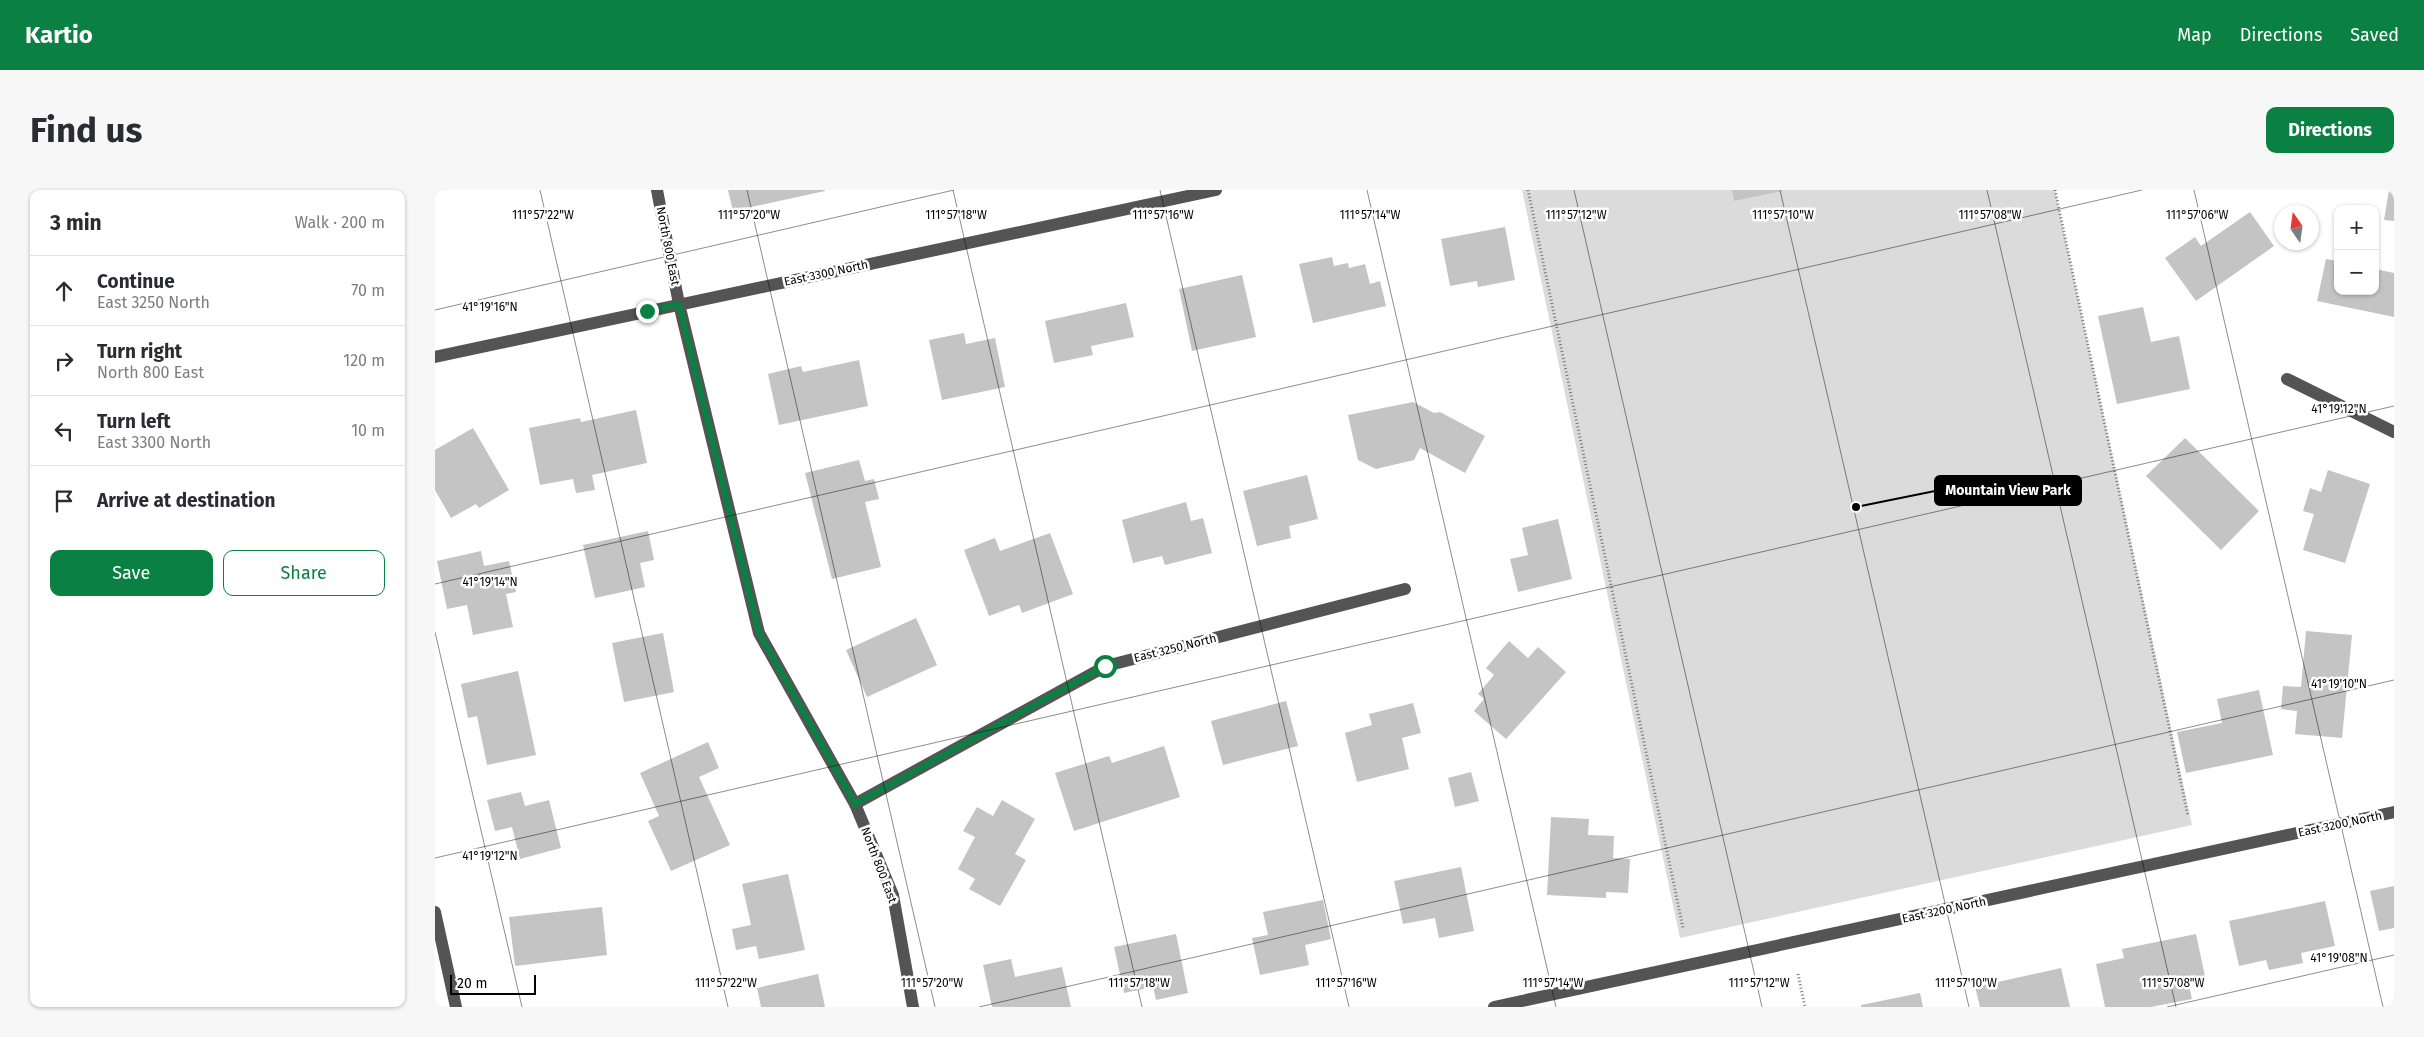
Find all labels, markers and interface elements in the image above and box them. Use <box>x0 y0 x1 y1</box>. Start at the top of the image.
text: Kartio <box>25 21 93 49</box>
text: Map <box>2177 24 2212 46</box>
text: Directions <box>2240 24 2322 46</box>
text: Saved <box>2350 24 2399 46</box>
button: Directions <box>2266 107 2394 153</box>
text: Find us <box>30 109 142 151</box>
street label: North 800 East <box>653 205 683 287</box>
north arrow <box>2274 205 2319 250</box>
map controls <box>2334 205 2379 295</box>
button: + <box>2334 205 2379 250</box>
text: 111°57'22"W <box>512 208 574 222</box>
text: 111°57'20"W <box>718 208 780 222</box>
text: 111°57'18"W <box>925 208 987 222</box>
text: 111°57'16"W <box>1132 208 1194 222</box>
text: 111°57'14"W <box>1340 208 1401 222</box>
text: 111°57'12"W <box>1545 208 1607 222</box>
text: 111°57'10"W <box>1752 208 1814 222</box>
text: 111°57'08"W <box>1958 208 2022 222</box>
text: 111°57'06"W <box>2166 208 2228 222</box>
text: 3 min <box>50 210 102 236</box>
text: Walk · 200 m <box>295 213 385 232</box>
button: − <box>2334 250 2379 295</box>
street label: East 3300 North <box>783 257 869 289</box>
text: Continue <box>97 270 175 293</box>
icon: ahead <box>50 277 78 305</box>
text: 70 m <box>351 281 385 300</box>
text: East 3250 North <box>97 293 210 312</box>
text: 41°19'16"N <box>462 300 518 314</box>
route end <box>636 300 659 323</box>
text: Turn right <box>97 340 182 363</box>
icon: right <box>50 347 78 375</box>
text: 120 m <box>343 351 385 370</box>
text: North 800 East <box>97 363 204 382</box>
text: 41°19'12"N <box>2311 402 2367 416</box>
text: Turn left <box>97 410 171 433</box>
icon: left <box>50 417 78 445</box>
text: 10 m <box>351 421 385 440</box>
text: East 3300 North <box>97 433 211 452</box>
callout: Mountain View Park <box>1935 476 2081 505</box>
text: Mountain View Park <box>1945 482 2071 499</box>
icon: arrive <box>50 487 78 515</box>
text: Arrive at destination <box>97 489 276 512</box>
button: Save <box>50 550 213 596</box>
button: Share <box>223 550 385 596</box>
text: 41°19'14"N <box>462 575 518 589</box>
street label: East 3250 North <box>1132 631 1218 665</box>
route start <box>1094 655 1117 678</box>
text: 41°19'10"N <box>2311 677 2367 691</box>
street label: East 3200 North <box>2297 808 2383 840</box>
street label: North 800 East <box>858 825 900 906</box>
text: 41°19'12"N <box>462 849 518 863</box>
street label: East 3200 North <box>1901 894 1987 926</box>
text: 41°19'08"N <box>2310 951 2368 965</box>
scale bar <box>450 972 536 995</box>
text: 20 m <box>457 975 487 992</box>
text: 111°57'22"W <box>695 976 757 990</box>
text: 111°57'20"W <box>901 976 963 990</box>
text: 111°57'18"W <box>1108 976 1170 990</box>
text: 111°57'16"W <box>1315 976 1377 990</box>
text: 111°57'14"W <box>1523 976 1584 990</box>
text: 111°57'12"W <box>1728 976 1790 990</box>
text: 111°57'10"W <box>1935 976 1997 990</box>
text: 111°57'08"W <box>2141 976 2205 990</box>

